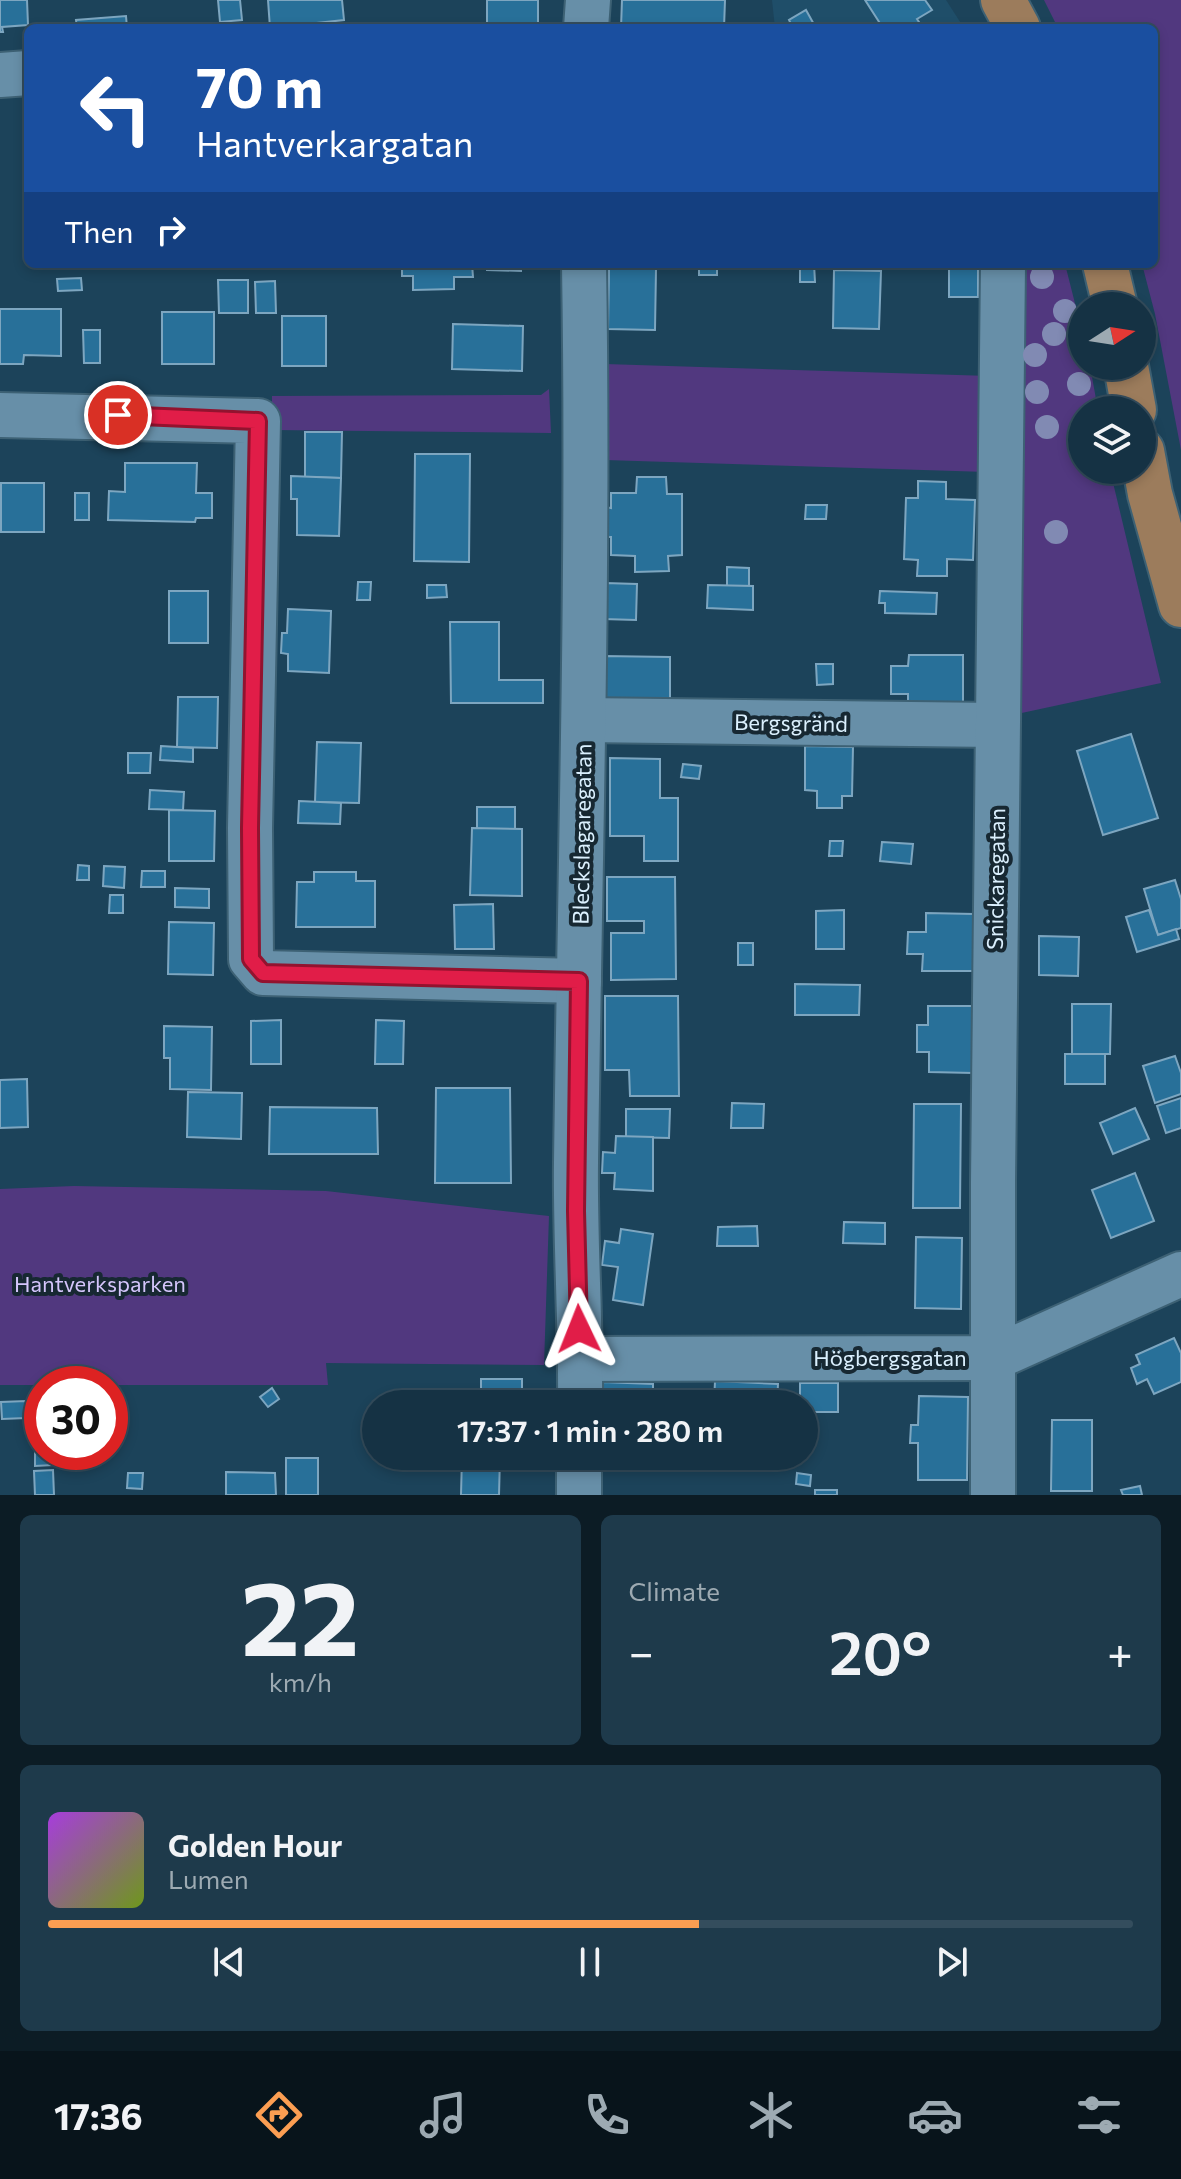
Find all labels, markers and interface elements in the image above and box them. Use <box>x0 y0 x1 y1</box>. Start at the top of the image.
text: 70 m <box>196 51 323 120</box>
icon: left <box>64 56 168 160</box>
text: Hantverkargatan <box>196 120 473 164</box>
icon: right <box>149 208 193 252</box>
text: Then <box>64 212 133 249</box>
north arrow <box>1068 292 1156 380</box>
map controls <box>1068 292 1156 484</box>
pin <box>84 381 152 449</box>
icon: arrive <box>96 393 140 437</box>
button: layers <box>1068 396 1156 484</box>
street label: Bergsgränd <box>734 708 848 737</box>
street label: Bleckslagaregatan <box>566 743 597 925</box>
street label: Snickaregatan <box>981 808 1010 950</box>
park label: Hantverksparken <box>14 1270 186 1297</box>
position arrow <box>537 1287 621 1371</box>
street label: Högbergsgatan <box>813 1344 967 1371</box>
speed limit sign: 30 <box>24 1366 128 1470</box>
text: 17:37 · 1 min · 280 m <box>457 1411 723 1448</box>
text: 22 <box>241 1550 359 1677</box>
text: Climate <box>629 1575 720 1606</box>
text: 20° <box>829 1614 932 1687</box>
text: − <box>629 1624 654 1678</box>
text: + <box>1107 1624 1133 1678</box>
text: km/h <box>269 1666 332 1697</box>
text: Golden Hour <box>168 1826 342 1863</box>
text: Lumen <box>168 1863 249 1894</box>
icon: previous <box>207 1940 251 1984</box>
icon: pause <box>568 1940 612 1984</box>
icon: next <box>930 1940 974 1984</box>
icon: directions <box>251 2087 307 2143</box>
icon: music <box>415 2087 471 2143</box>
icon: phone <box>579 2087 635 2143</box>
icon: climate <box>743 2087 799 2143</box>
icon: car <box>907 2087 963 2143</box>
icon: filters <box>1071 2087 1127 2143</box>
text: 17:36 <box>54 2093 143 2137</box>

